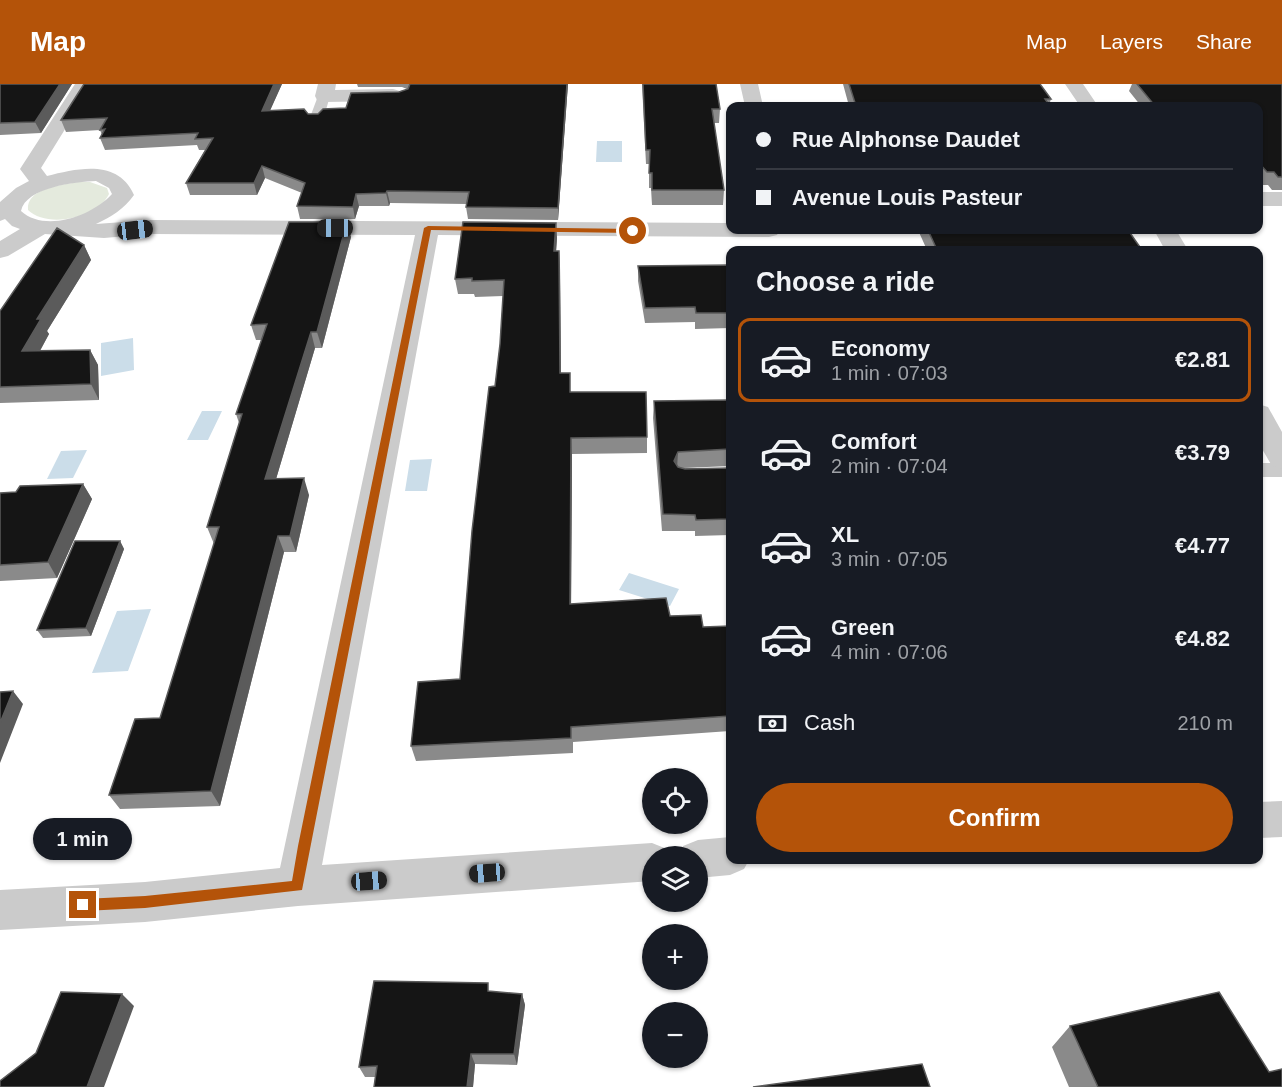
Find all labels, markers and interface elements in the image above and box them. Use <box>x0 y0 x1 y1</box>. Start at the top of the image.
text: Map <box>30 26 86 57</box>
text: Map <box>1026 30 1067 53</box>
text: Layers <box>1100 30 1163 53</box>
text: Share <box>1196 30 1252 53</box>
text: Rue Alphonse Daudet <box>792 127 1020 152</box>
text: Avenue Louis Pasteur <box>792 185 1022 210</box>
route start <box>619 217 646 244</box>
car <box>116 219 154 241</box>
car <box>317 219 353 237</box>
text: Choose a ride <box>756 267 935 297</box>
icon: car <box>759 333 813 387</box>
text: Economy <box>831 336 930 361</box>
text: €2.81 <box>1175 347 1230 372</box>
text: 1 min · 07:03 <box>831 362 948 384</box>
icon: car <box>759 426 813 480</box>
text: Comfort <box>831 429 917 454</box>
text: €3.79 <box>1175 440 1230 465</box>
text: 2 min · 07:04 <box>831 455 948 477</box>
icon: car <box>759 519 813 573</box>
text: XL <box>831 522 859 547</box>
text: €4.77 <box>1175 533 1230 558</box>
text: 3 min · 07:05 <box>831 548 948 570</box>
icon: car <box>759 612 813 666</box>
text: Green <box>831 615 895 640</box>
text: €4.82 <box>1175 626 1230 651</box>
text: 4 min · 07:06 <box>831 641 948 663</box>
icon: cash <box>756 707 789 740</box>
text: Cash <box>804 710 855 735</box>
text: 210 m <box>1177 712 1233 734</box>
map controls <box>642 768 708 1068</box>
button: locate <box>642 768 708 834</box>
button: Confirm <box>756 783 1233 852</box>
callout: 1 min <box>34 818 132 860</box>
text: 1 min <box>56 828 109 850</box>
button: layers <box>642 846 708 912</box>
car <box>468 863 506 883</box>
car <box>350 871 388 891</box>
route end <box>69 891 96 918</box>
button: + <box>642 924 708 990</box>
button: − <box>642 1002 708 1068</box>

